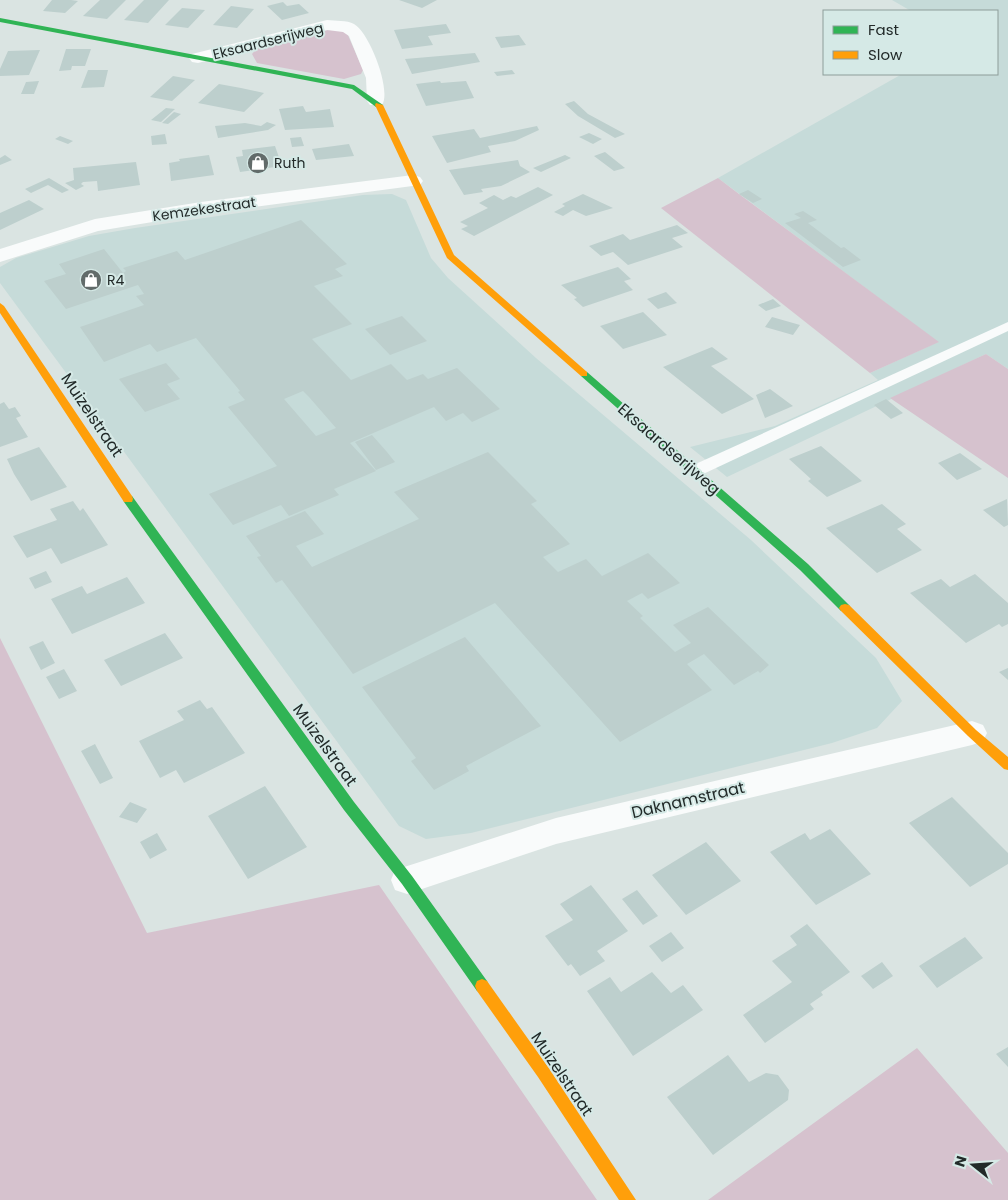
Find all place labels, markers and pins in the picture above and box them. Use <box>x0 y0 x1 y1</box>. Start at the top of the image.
shop icon: Ruth <box>246 151 270 175</box>
place label: Ruth <box>274 153 306 173</box>
shop icon: R4 <box>79 268 103 292</box>
place label: R4 <box>107 270 125 290</box>

